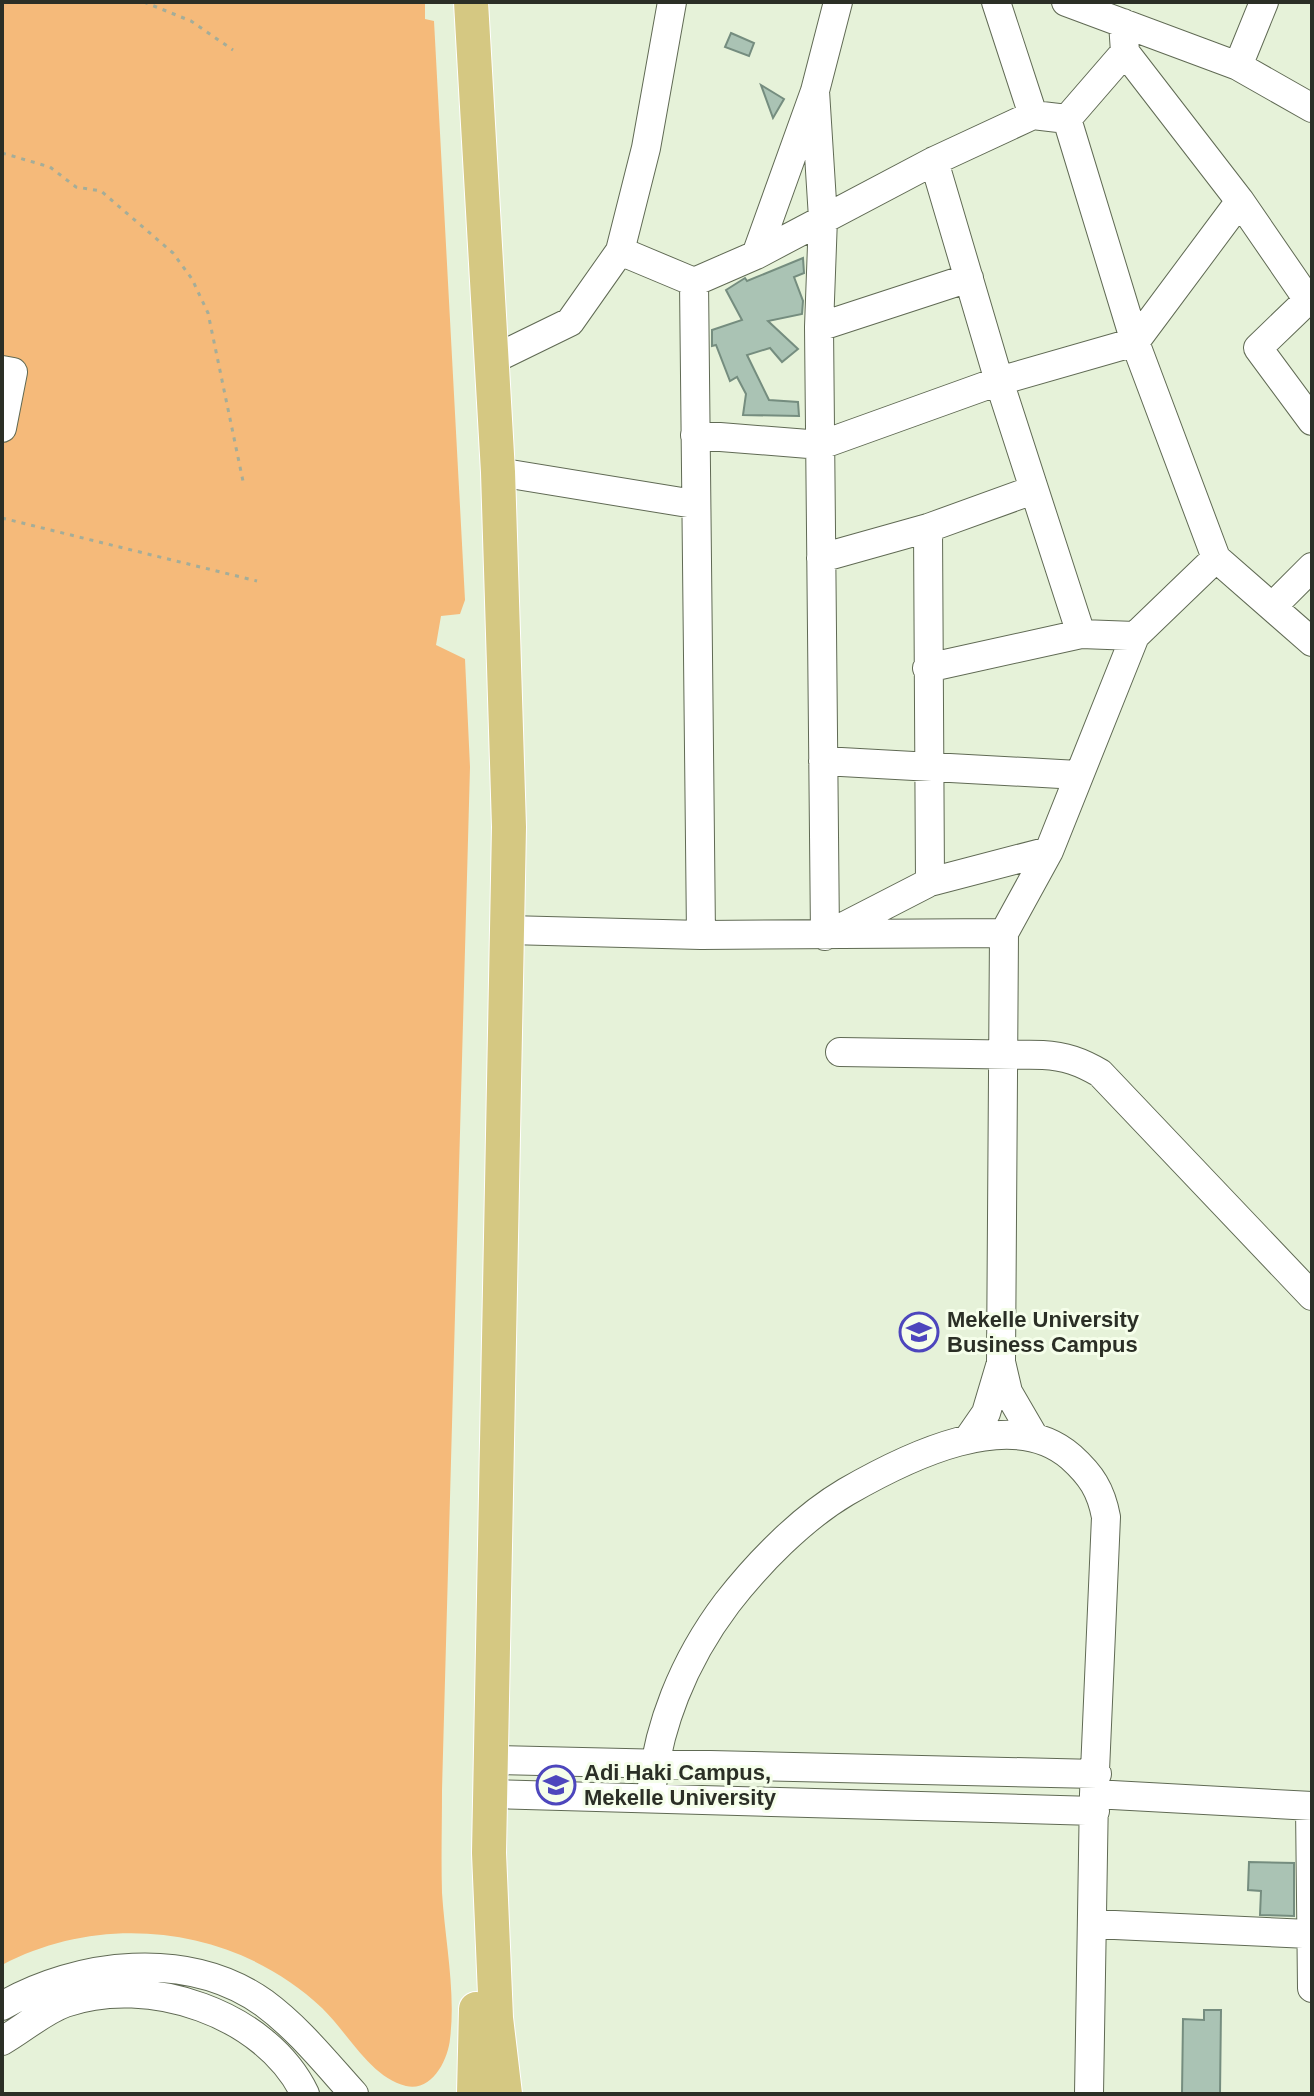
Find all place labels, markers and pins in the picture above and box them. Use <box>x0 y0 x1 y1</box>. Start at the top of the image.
place label: Mekelle University Business Campus <box>947 1307 1140 1357</box>
school or university icon: Mekelle University Business Campus <box>898 1311 940 1353</box>
place label: Adi Haki Campus, Mekelle University <box>584 1760 777 1810</box>
school or university icon: Adi Haki Campus, Mekelle University <box>535 1764 577 1806</box>

